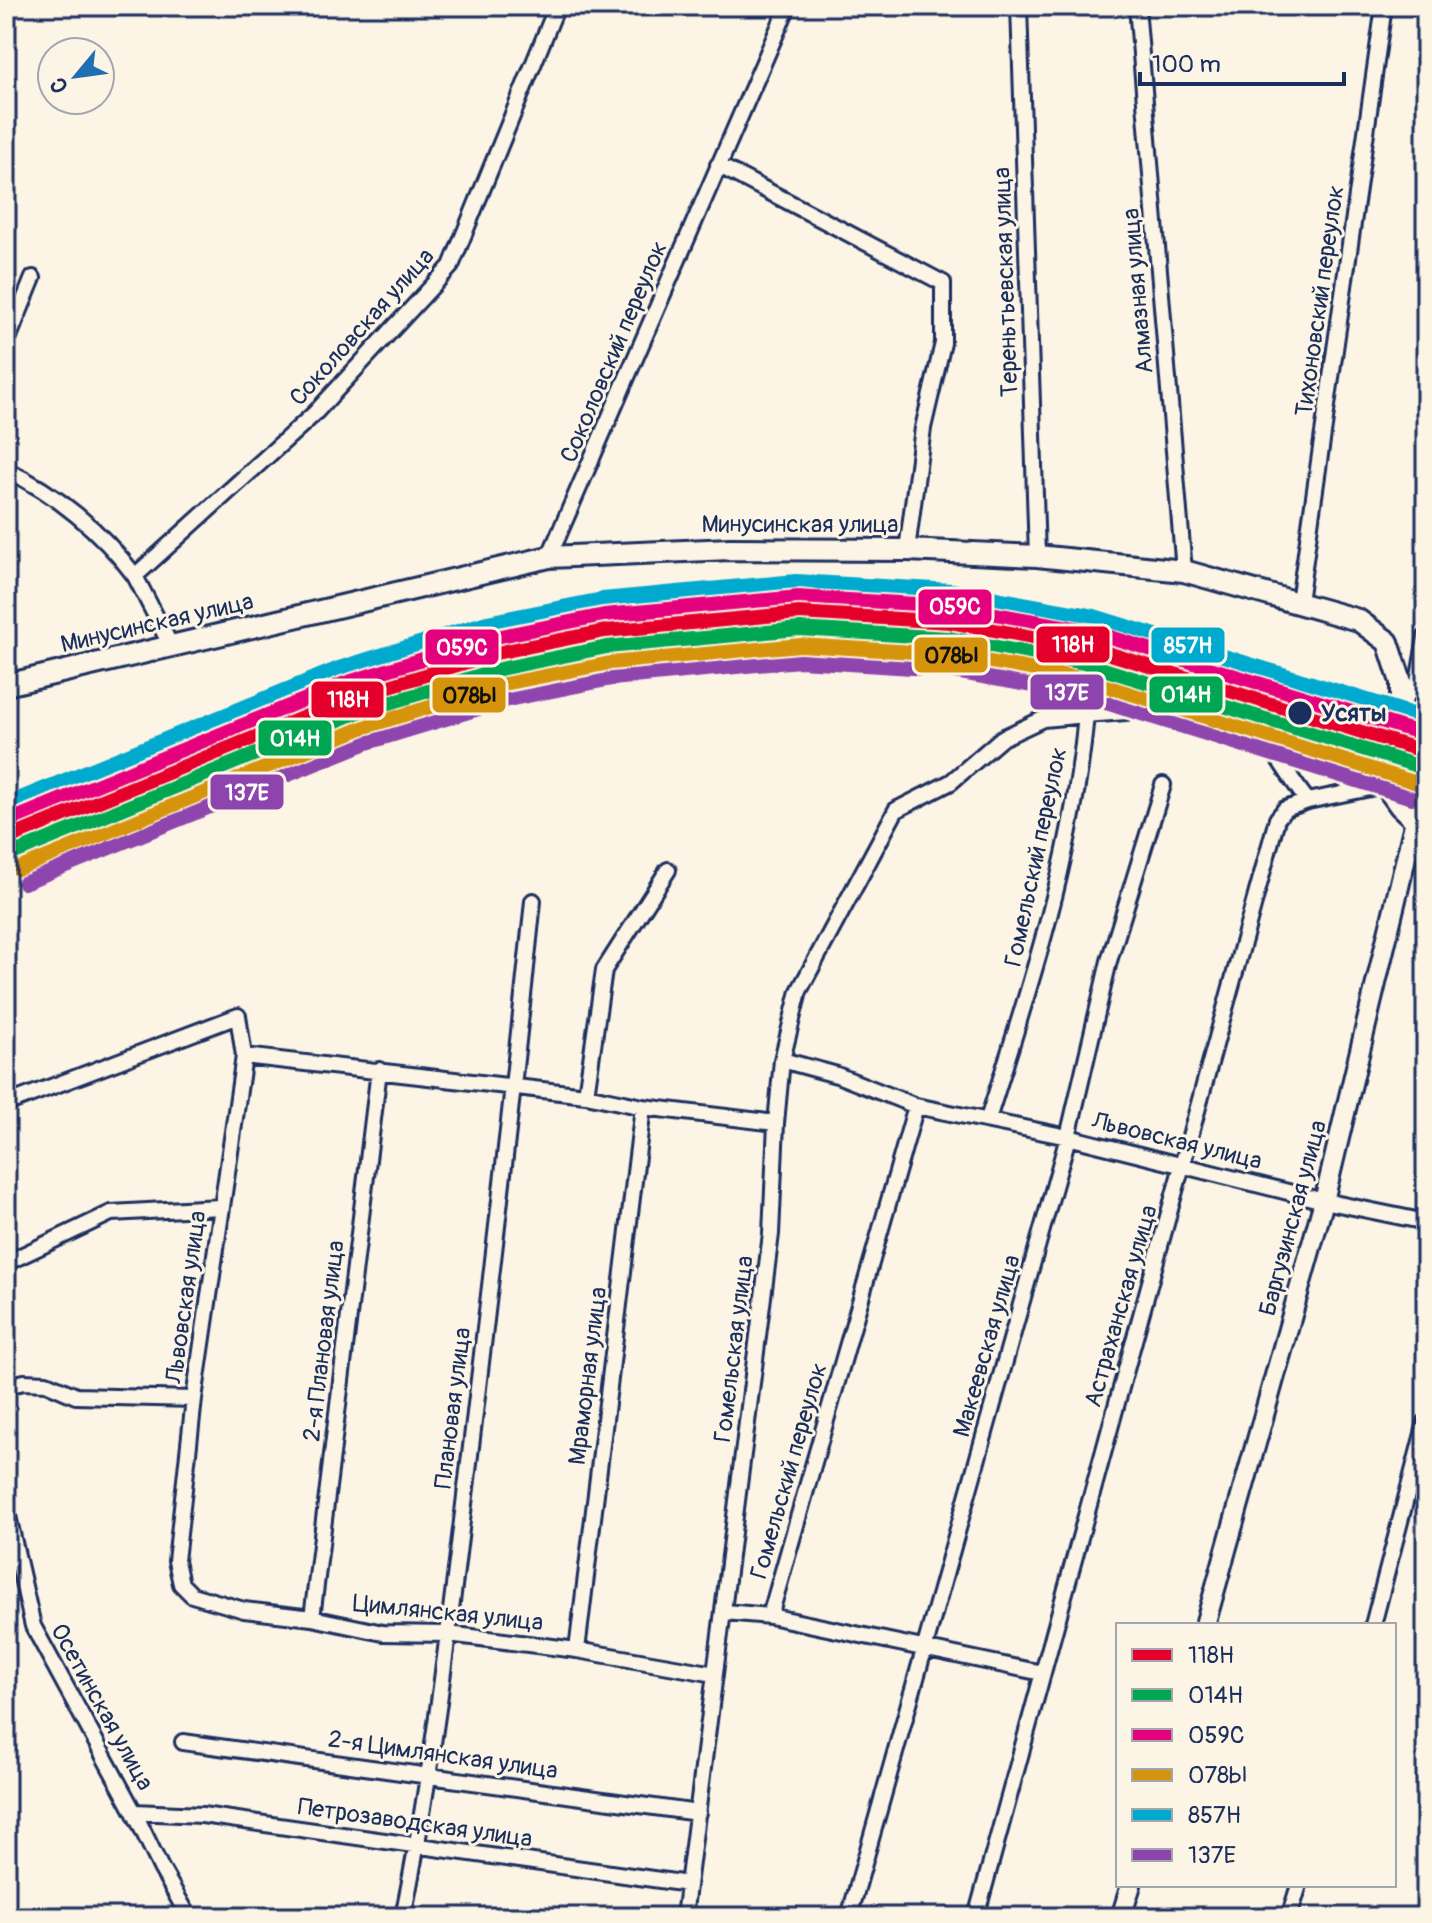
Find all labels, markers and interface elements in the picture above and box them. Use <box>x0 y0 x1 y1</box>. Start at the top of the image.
north arrow <box>36 36 116 116</box>
scale bar <box>1140 36 1344 86</box>
text: 100 m <box>1152 50 1221 79</box>
text: С <box>44 72 75 98</box>
street label: Тереньтьевская улица <box>987 167 1025 397</box>
street label: Тихоновский переулок <box>1289 184 1351 418</box>
street label: Алмазная улица <box>1116 207 1160 375</box>
street label: Соколовский переулок <box>554 237 674 467</box>
street label: Соколовская улица <box>284 242 440 412</box>
street label: Минусинская улица <box>701 510 899 539</box>
street label: Минусинская улица <box>58 587 256 659</box>
line badge: 059С <box>917 588 993 626</box>
text: 059С <box>929 593 981 621</box>
line badge: 118Н <box>1035 625 1111 664</box>
line badge: 857Н <box>1150 626 1226 664</box>
line badge: 059С <box>424 628 500 666</box>
text: 118Н <box>1052 631 1094 659</box>
text: 857Н <box>1164 632 1212 660</box>
text: 059С <box>436 634 488 662</box>
line badge: 078Ы <box>913 636 989 674</box>
text: 078Ы <box>924 642 978 670</box>
line badge: 137Е <box>1029 673 1105 711</box>
line badge: 014Н <box>1148 675 1224 714</box>
line badge: 078Ы <box>431 676 507 714</box>
text: 137Е <box>1045 679 1090 707</box>
line badge: 118Н <box>310 680 385 719</box>
text: 014Н <box>1161 681 1211 709</box>
text: 078Ы <box>442 682 496 710</box>
text: 118Н <box>327 686 369 714</box>
marker: Усяты <box>1286 699 1314 727</box>
place label: Усяты <box>1321 699 1386 728</box>
line badge: 014Н <box>257 719 333 757</box>
text: 014Н <box>270 725 320 753</box>
street label: Гомельский переулок <box>999 745 1073 969</box>
line badge: 137Е <box>209 773 285 811</box>
text: 137Е <box>225 779 270 807</box>
street label: Львовская улица <box>1088 1106 1265 1176</box>
street label: Баргузинская улица <box>1253 1117 1333 1319</box>
street label: Астраханская улица <box>1078 1202 1164 1410</box>
street label: Львовская улица <box>159 1209 212 1386</box>
street label: 2-я Плановая улица <box>297 1239 351 1443</box>
street label: Макеевская улица <box>947 1252 1027 1440</box>
street label: Гомельская улица <box>708 1254 760 1444</box>
street label: Мраморная улица <box>563 1285 613 1467</box>
street label: Плановая улица <box>429 1326 477 1490</box>
street label: Гомельский переулок <box>744 1360 834 1582</box>
street label: Цимлянская улица <box>351 1589 545 1637</box>
street label: Осетинская улица <box>44 1619 160 1795</box>
legend <box>1116 1623 1396 1887</box>
text: 118Н <box>1188 1641 1234 1670</box>
text: 014Н <box>1188 1681 1243 1710</box>
text: 059С <box>1188 1721 1245 1750</box>
street label: 2-я Цимлянская улица <box>326 1725 560 1785</box>
text: 078Ы <box>1188 1761 1246 1790</box>
street label: Петрозаводская улица <box>296 1792 534 1854</box>
text: 857Н <box>1188 1801 1241 1830</box>
text: 137Е <box>1188 1841 1236 1870</box>

